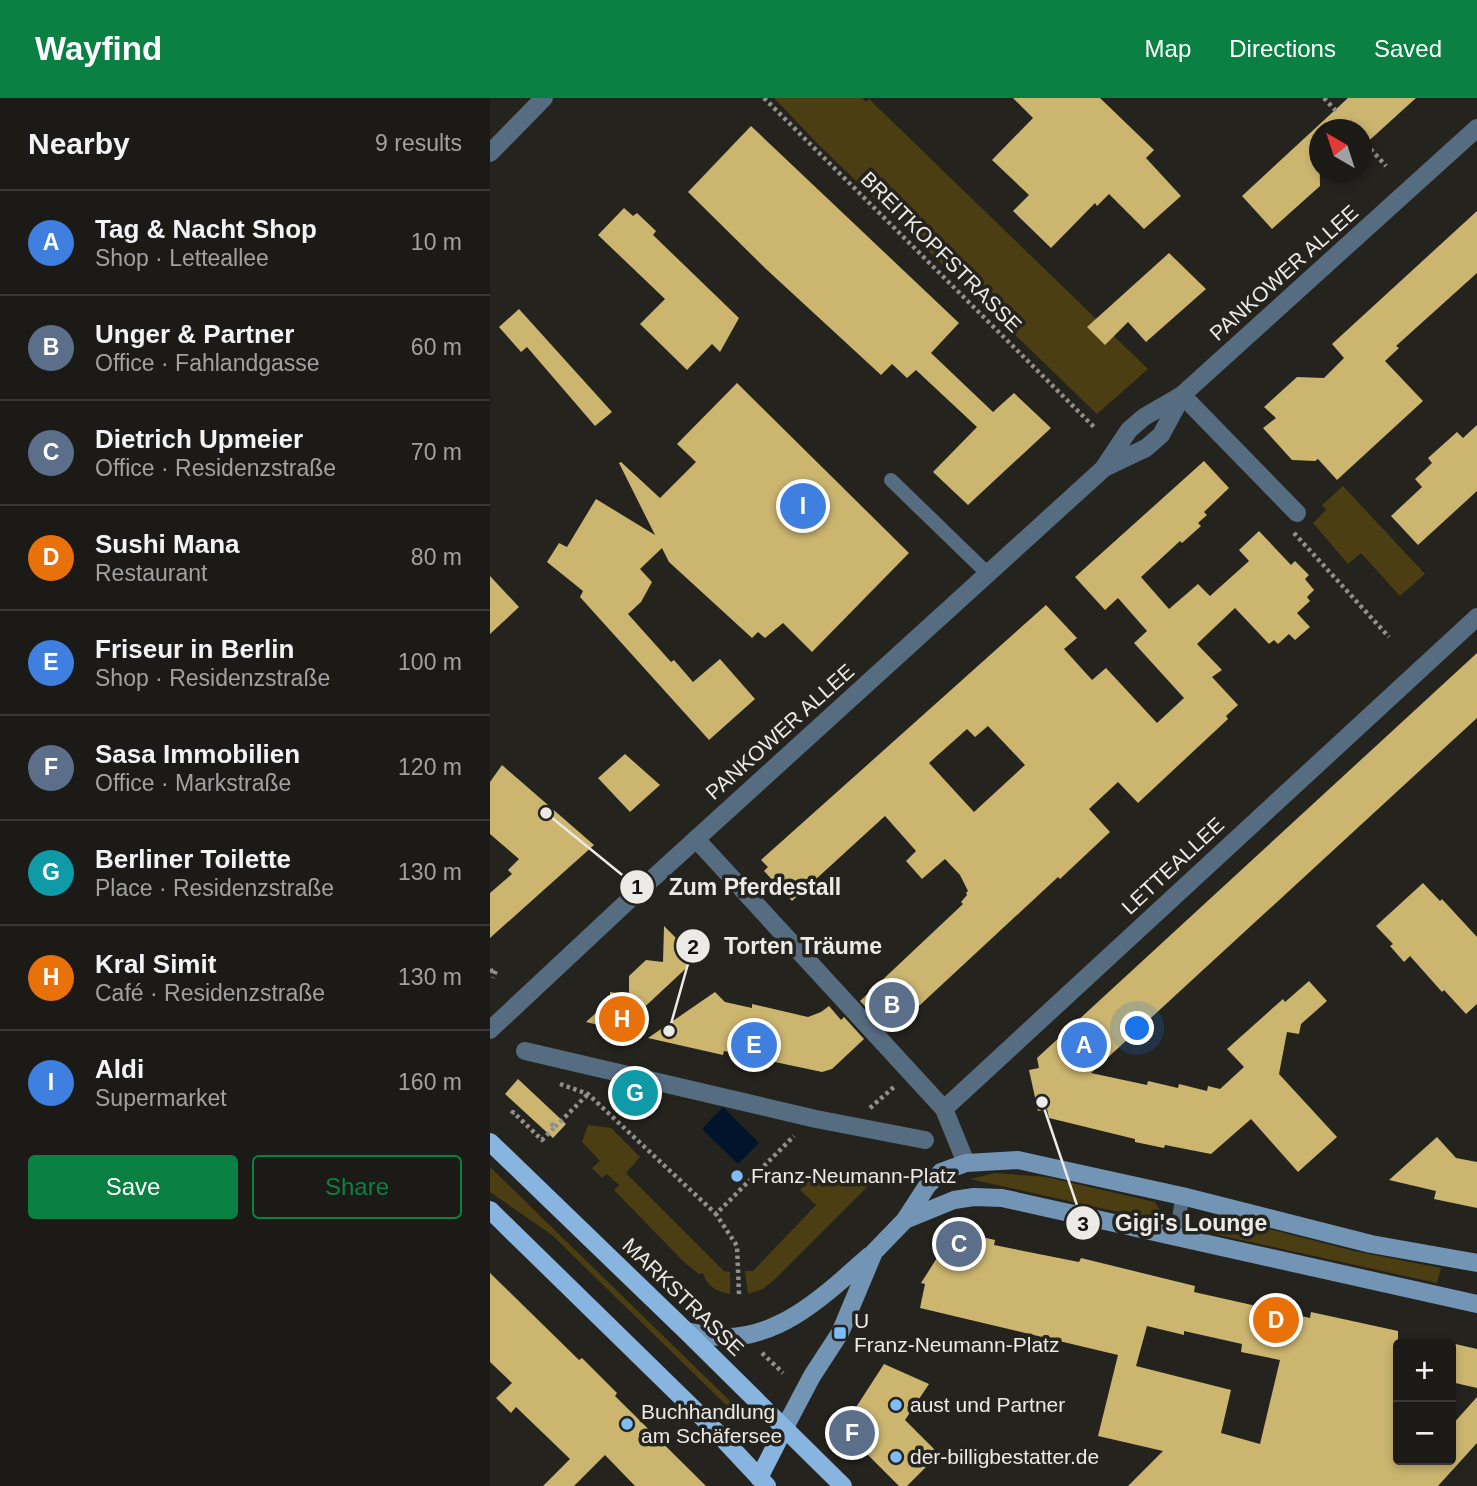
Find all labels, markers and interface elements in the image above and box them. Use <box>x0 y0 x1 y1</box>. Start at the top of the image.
text: Wayfind <box>35 30 162 67</box>
text: Map <box>1145 35 1191 62</box>
text: Directions <box>1229 35 1336 62</box>
text: Saved <box>1374 35 1442 62</box>
north arrow <box>1309 119 1372 182</box>
text: Nearby <box>28 127 130 160</box>
text: 9 results <box>375 130 462 156</box>
street label: BREITKOPFSTRASSE <box>856 167 1026 337</box>
street label: PANKOWER ALLEE <box>1205 200 1362 345</box>
text: Tag & Nacht Shop <box>95 214 317 244</box>
text: A <box>43 229 59 255</box>
text: 10 m <box>411 229 462 255</box>
text: Shop · Letteallee <box>95 245 269 271</box>
text: Unger & Partner <box>95 319 294 349</box>
text: B <box>43 334 59 360</box>
text: 60 m <box>411 334 462 360</box>
text: Office · Fahlandgasse <box>95 350 320 376</box>
text: Dietrich Upmeier <box>95 424 303 454</box>
text: C <box>43 439 59 465</box>
text: 70 m <box>411 439 462 465</box>
text: Office · Residenzstraße <box>95 455 336 481</box>
pin: I <box>780 480 826 532</box>
text: Sushi Mana <box>95 529 239 559</box>
text: D <box>43 544 59 570</box>
text: 80 m <box>411 544 462 570</box>
text: Restaurant <box>95 560 208 586</box>
text: Friseur in Berlin <box>95 634 294 664</box>
text: E <box>43 649 59 675</box>
text: 100 m <box>398 649 462 675</box>
street label: PANKOWER ALLEE <box>701 659 858 804</box>
text: Shop · Residenzstraße <box>95 665 330 691</box>
text: Sasa Immobilien <box>95 739 300 769</box>
text: F <box>44 754 58 780</box>
text: 120 m <box>398 754 462 780</box>
text: Office · Markstraße <box>95 770 291 796</box>
street label: LETTEALLEE <box>1117 813 1228 919</box>
text: Berliner Toilette <box>95 844 291 874</box>
text: G <box>42 859 60 885</box>
text: 130 m <box>398 859 462 885</box>
callout: Zum Pferdestall <box>620 865 855 909</box>
text: Zum Pferdestall <box>669 874 841 900</box>
text: Place · Residenzstraße <box>95 875 334 901</box>
text: 1 <box>631 875 643 898</box>
callout: Torten Träume <box>675 924 896 968</box>
text: Torten Träume <box>724 933 882 959</box>
text: 2 <box>687 935 699 958</box>
text: Kral Simit <box>95 949 216 979</box>
text: H <box>43 964 59 990</box>
text: 130 m <box>398 964 462 990</box>
pin: B <box>869 979 915 1031</box>
text: Café · Residenzstraße <box>95 980 325 1006</box>
pin: H <box>599 993 645 1045</box>
your location <box>1120 1011 1154 1045</box>
pin: E <box>731 1019 777 1071</box>
pin: A <box>1061 1019 1107 1071</box>
text: Aldi <box>95 1054 144 1084</box>
pin: G <box>612 1067 658 1119</box>
text: I <box>48 1069 54 1095</box>
text: 160 m <box>398 1069 462 1095</box>
text: Supermarket <box>95 1085 227 1111</box>
button: Save <box>28 1155 238 1219</box>
button: Share <box>252 1155 462 1219</box>
place label: Franz-Neumann-Platz <box>751 1164 956 1187</box>
marker: Franz-Neumann-Platz <box>729 1168 745 1184</box>
callout: Gigi's Lounge <box>1066 1201 1281 1245</box>
text: Gigi's Lounge <box>1115 1210 1267 1236</box>
text: 3 <box>1077 1212 1089 1235</box>
pin: C <box>936 1218 982 1270</box>
street label: MARKSTRASSE <box>618 1233 748 1360</box>
pin: D <box>1253 1294 1299 1346</box>
place label: U Franz-Neumann-Platz <box>854 1309 1059 1356</box>
marker: U Franz-Neumann-Platz <box>832 1325 848 1341</box>
map controls <box>1393 1339 1456 1465</box>
button: + <box>1393 1339 1456 1402</box>
place label: aust und Partner <box>910 1393 1065 1416</box>
marker: aust und Partner <box>888 1397 904 1413</box>
place label: Buchhandlung am Schäfersee <box>641 1400 782 1447</box>
button: − <box>1393 1402 1456 1465</box>
pin: F <box>829 1407 875 1459</box>
marker: Buchhandlung am Schäfersee <box>619 1416 635 1432</box>
place label: der-billigbestatter.de <box>910 1445 1099 1468</box>
marker: der-billigbestatter.de <box>888 1449 904 1465</box>

